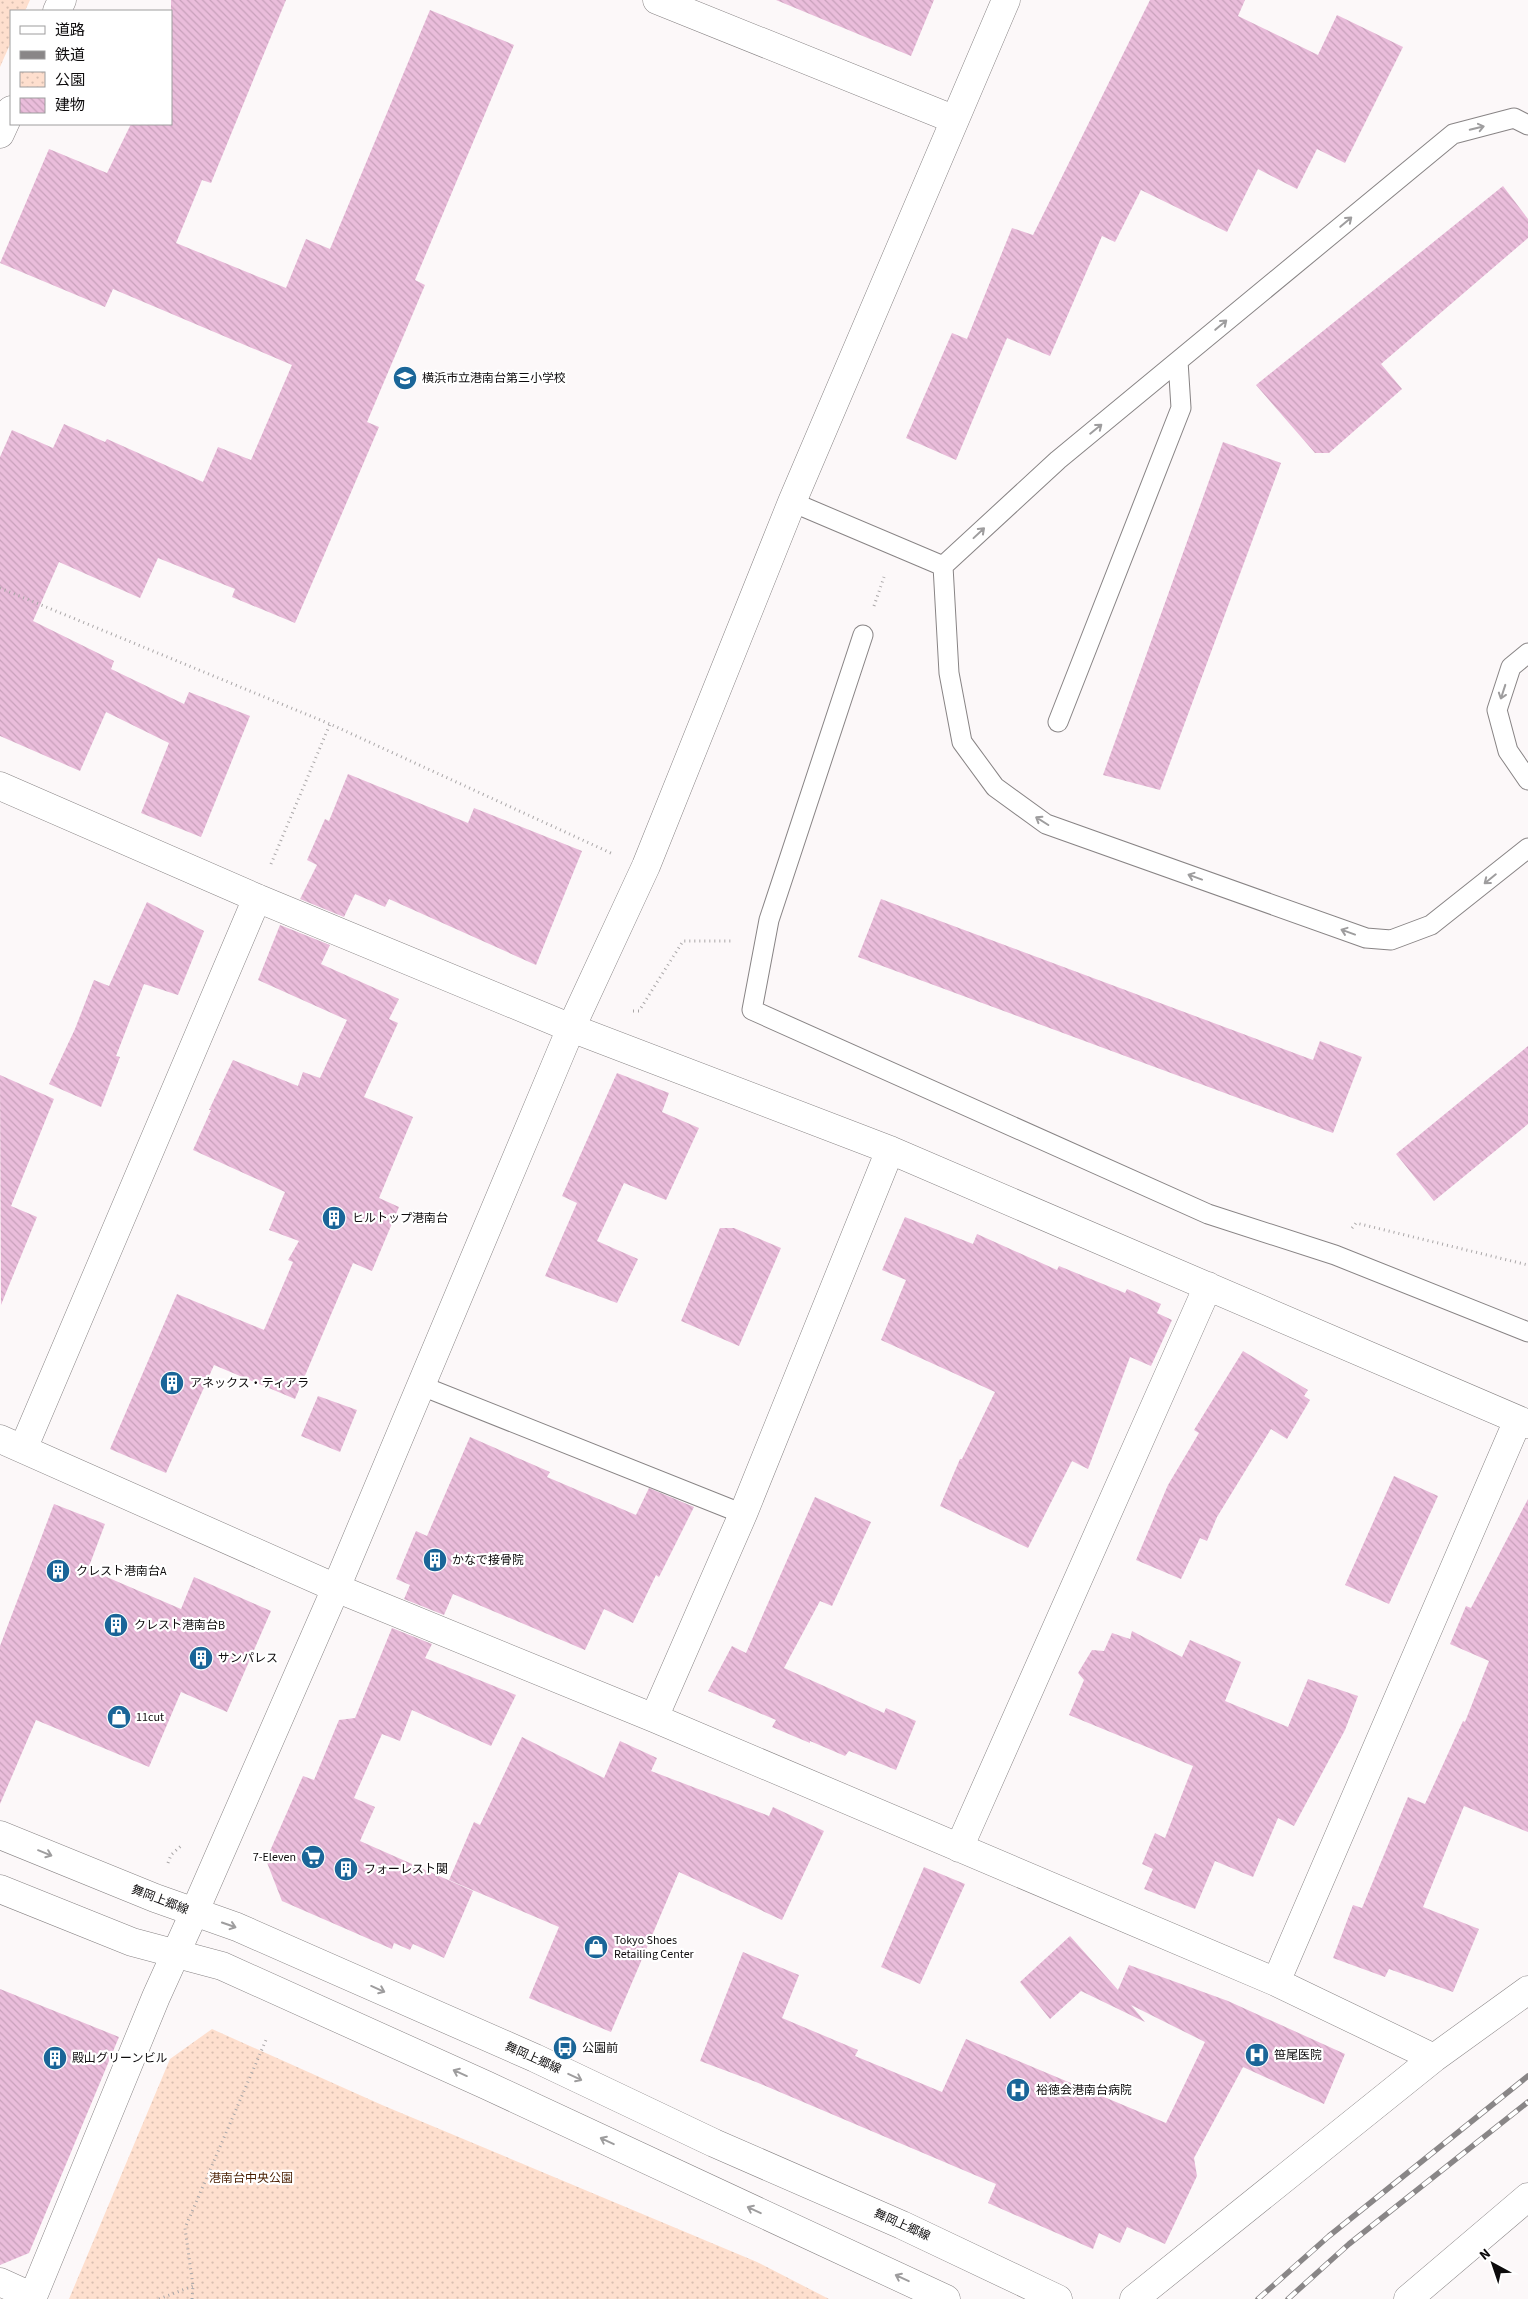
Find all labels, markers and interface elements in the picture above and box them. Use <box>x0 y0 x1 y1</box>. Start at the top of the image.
legend <box>10 10 172 125</box>
text: 道路 <box>55 20 85 41</box>
text: 鉄道 <box>55 45 85 66</box>
text: 公園 <box>55 70 85 91</box>
text: 建物 <box>55 95 85 116</box>
one-way arrow <box>1468 123 1484 132</box>
one-way arrow <box>1340 216 1353 227</box>
one-way arrow <box>1214 320 1227 331</box>
school or university icon: 横浜市立港南台第三小学校 <box>392 365 418 391</box>
place label: 横浜市立港南台第三小学校 <box>422 370 566 387</box>
one-way arrow <box>1089 423 1102 434</box>
one-way arrow <box>972 527 985 539</box>
one-way arrow <box>1497 684 1507 700</box>
one-way arrow <box>1036 815 1050 825</box>
one-way arrow <box>1187 872 1203 881</box>
one-way arrow <box>1484 873 1497 884</box>
one-way arrow <box>1340 927 1356 936</box>
building icon: ヒルトップ港南台 <box>321 1205 347 1231</box>
place label: ヒルトップ港南台 <box>352 1210 448 1227</box>
building icon: アネックス・ティアラ <box>159 1370 185 1396</box>
place label: アネックス・ティアラ <box>190 1375 309 1392</box>
building icon: かなで接骨院 <box>422 1547 448 1573</box>
place label: かなで接骨院 <box>452 1552 524 1569</box>
building icon: クレスト港南台A <box>45 1558 71 1584</box>
place label: クレスト港南台A <box>76 1563 167 1580</box>
building icon: クレスト港南台B <box>103 1612 129 1638</box>
place label: クレスト港南台B <box>134 1617 225 1634</box>
building icon: サンパレス <box>188 1645 214 1671</box>
place label: サンパレス <box>218 1650 278 1667</box>
shop icon: 11cut <box>106 1704 132 1730</box>
place label: 11cut <box>136 1709 164 1726</box>
supermarket icon: 7-Eleven <box>300 1844 326 1870</box>
one-way arrow <box>37 1849 52 1859</box>
place label: 7-Eleven <box>253 1849 296 1866</box>
building icon: フォーレスト関 <box>333 1856 359 1882</box>
place label: フォーレスト関 <box>364 1861 448 1878</box>
street label: 舞岡上郷線 <box>129 1881 191 1919</box>
one-way arrow <box>221 1921 237 1930</box>
place label: Tokyo Shoes Retailing Center <box>614 1932 695 1963</box>
shop icon: Tokyo Shoes Retailing Center <box>583 1934 609 1960</box>
one-way arrow <box>370 1985 385 1995</box>
bus stop icon: 公園前 <box>552 2035 578 2061</box>
street label: 舞岡上郷線 <box>502 2038 564 2078</box>
place label: 公園前 <box>582 2040 618 2057</box>
hospital icon: 笹尾医院 <box>1244 2042 1270 2068</box>
building icon: 殿山グリーンビル <box>42 2045 68 2071</box>
place label: 笹尾医院 <box>1274 2047 1322 2064</box>
place label: 殿山グリーンビル <box>72 2050 167 2067</box>
one-way arrow <box>453 2068 468 2078</box>
one-way arrow <box>567 2073 582 2082</box>
hospital icon: 裕徳会港南台病院 <box>1005 2077 1031 2103</box>
place label: 裕徳会港南台病院 <box>1036 2082 1132 2099</box>
one-way arrow <box>600 2136 615 2146</box>
park label: 港南台中央公園 <box>209 2170 293 2187</box>
one-way arrow <box>747 2205 762 2215</box>
street label: 舞岡上郷線 <box>871 2205 933 2245</box>
north arrow <box>1468 2239 1518 2289</box>
text: N <box>1475 2244 1495 2265</box>
one-way arrow <box>895 2273 910 2283</box>

